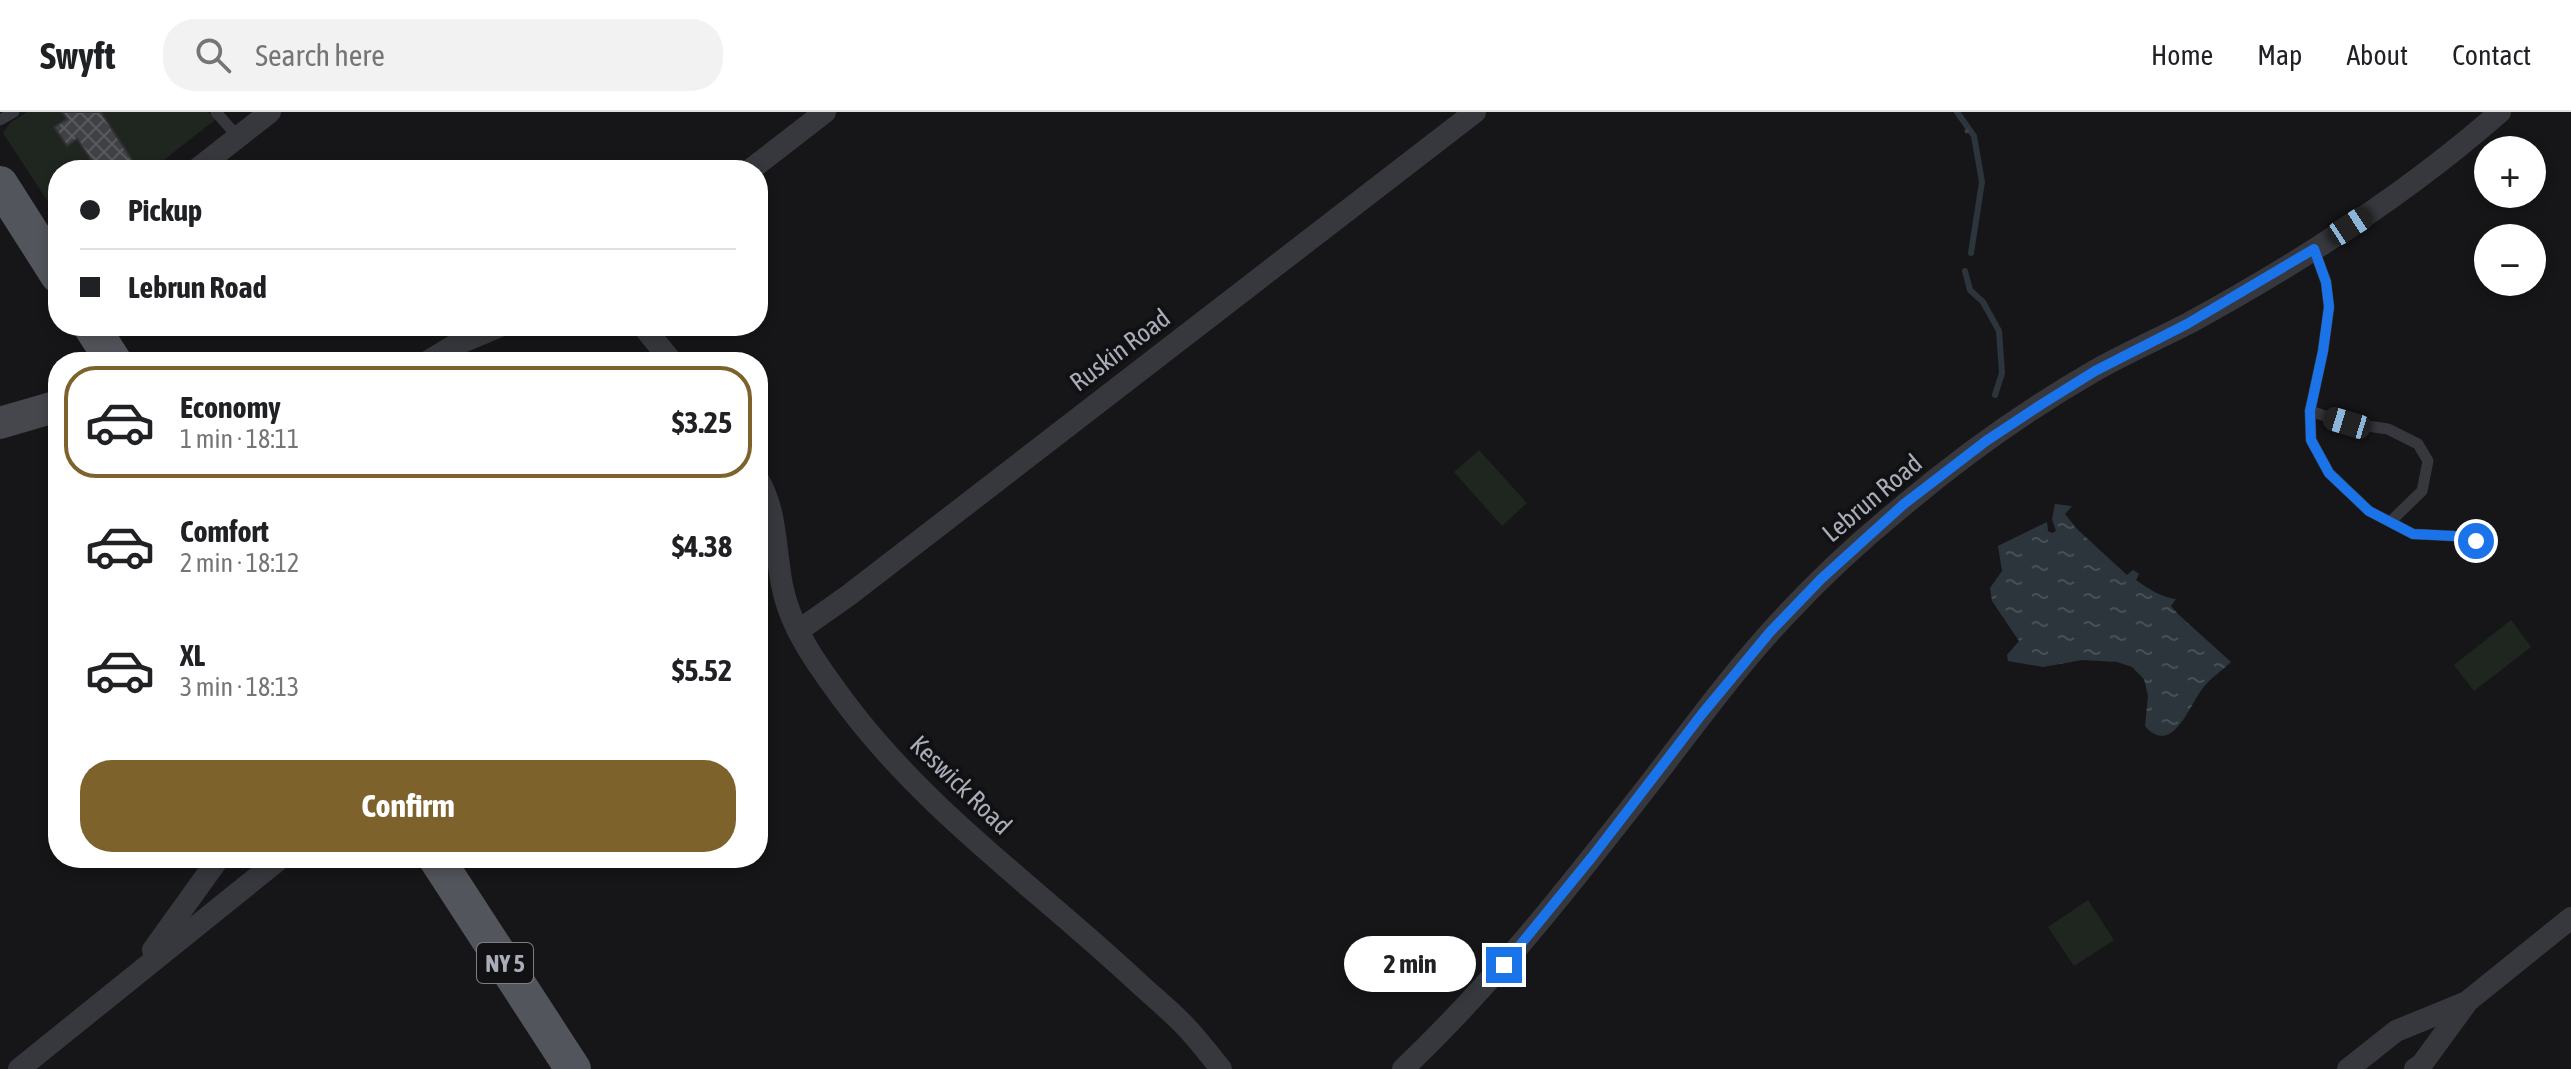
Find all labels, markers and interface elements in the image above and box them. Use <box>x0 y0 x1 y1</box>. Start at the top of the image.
search box <box>163 19 723 91</box>
icon: search <box>191 33 235 77</box>
text: Swyft <box>40 34 115 77</box>
text: Search here <box>255 38 385 72</box>
text: Home <box>2151 39 2213 71</box>
text: Map <box>2257 39 2302 71</box>
text: About <box>2346 39 2408 71</box>
text: Contact <box>2452 39 2531 71</box>
map controls <box>2474 136 2546 296</box>
button: + <box>2474 136 2546 208</box>
text: Pickup <box>128 193 202 227</box>
car <box>2323 203 2377 249</box>
button: − <box>2474 224 2546 296</box>
text: Lebrun Road <box>128 270 267 304</box>
street label: Ruskin Road <box>1064 303 1176 397</box>
icon: car <box>84 386 156 458</box>
text: Economy <box>180 390 281 424</box>
text: $3.25 <box>672 405 732 439</box>
car <box>2321 405 2373 441</box>
text: 1 min · 18:11 <box>180 424 299 454</box>
street label: Lebrun Road <box>1816 448 1928 548</box>
icon: car <box>84 510 156 582</box>
text: Comfort <box>180 514 269 548</box>
route start <box>2458 523 2494 559</box>
text: $4.38 <box>672 529 732 563</box>
text: 2 min · 18:12 <box>180 548 299 578</box>
icon: car <box>84 634 156 706</box>
text: XL <box>180 638 205 672</box>
text: $5.52 <box>672 653 732 687</box>
text: 3 min · 18:13 <box>180 672 299 702</box>
street label: Keswick Road <box>904 729 1018 841</box>
button: Confirm <box>80 760 736 852</box>
callout: 2 min <box>1344 937 1476 993</box>
road number: NY 5 <box>477 943 533 983</box>
route end <box>1486 947 1522 983</box>
text: 2 min <box>1383 949 1437 979</box>

